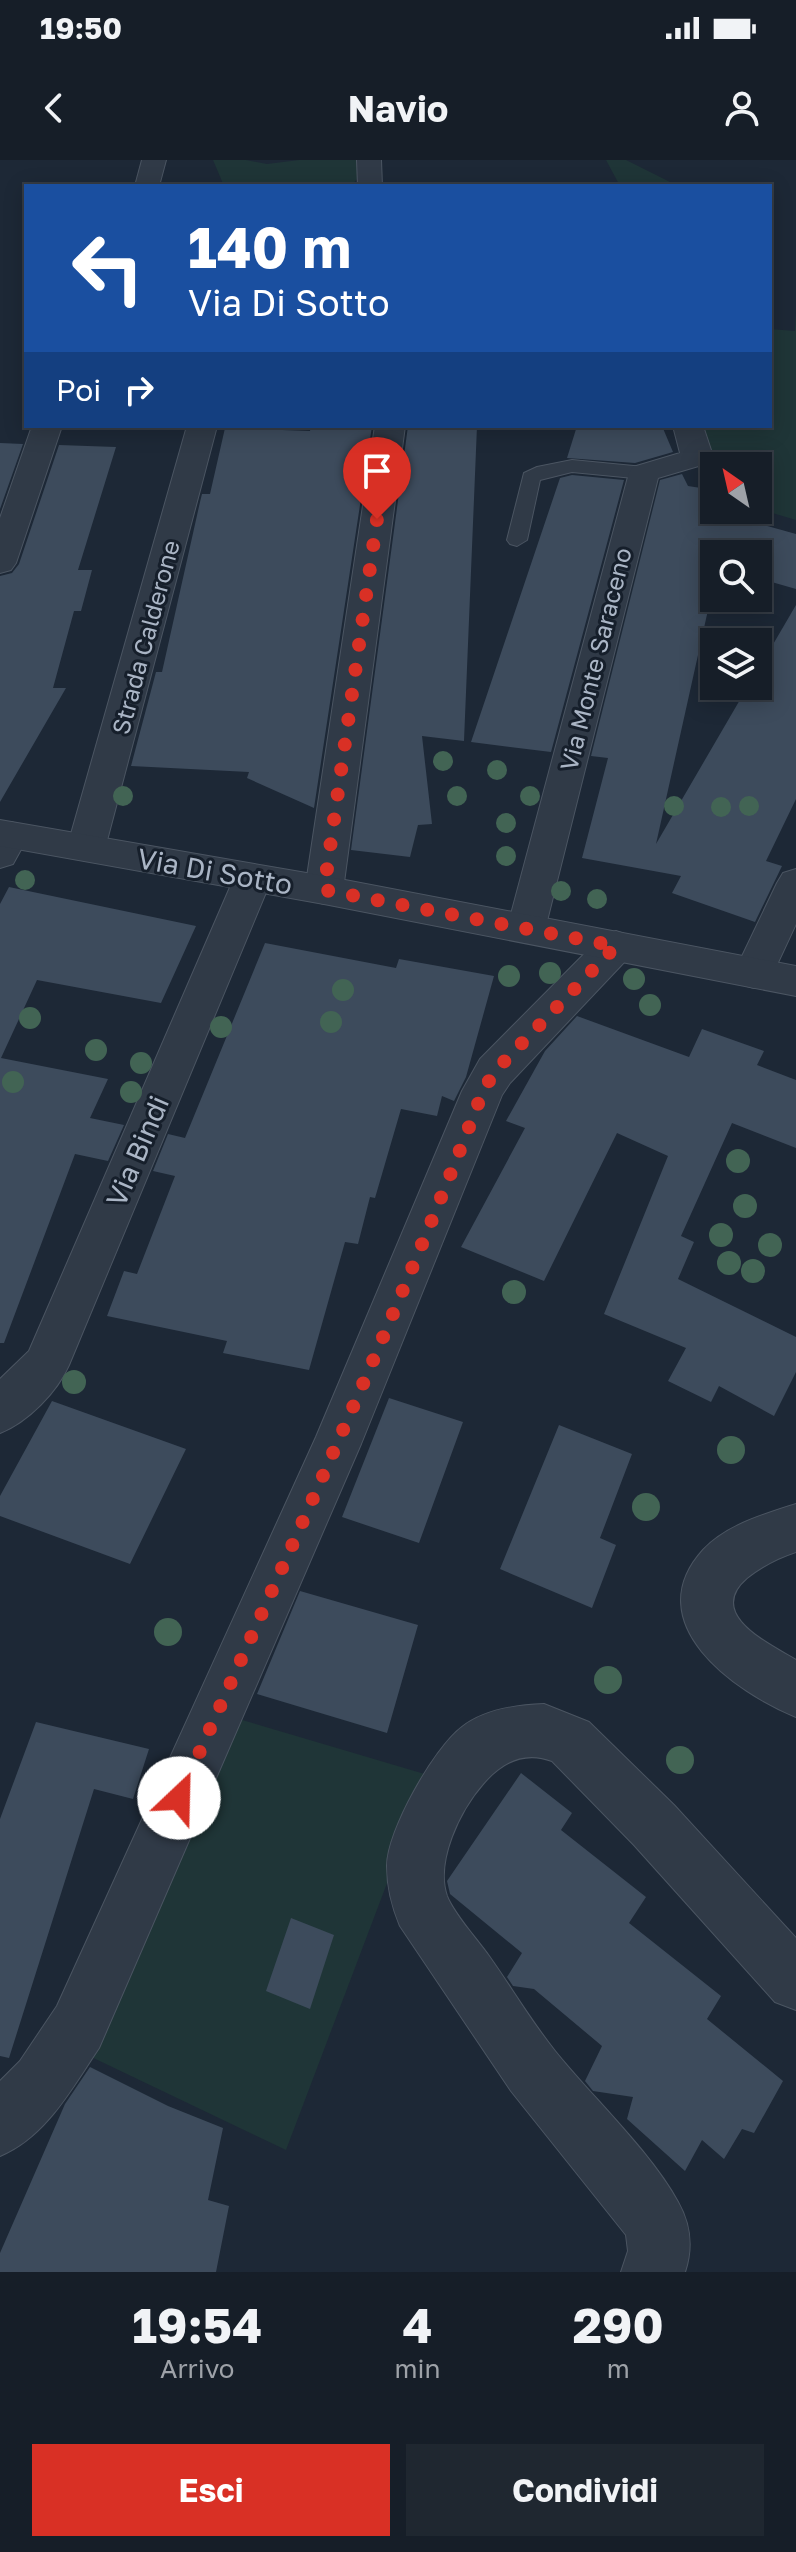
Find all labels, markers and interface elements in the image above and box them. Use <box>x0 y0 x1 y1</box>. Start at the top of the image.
text: 19:50 <box>40 10 122 46</box>
icon: back <box>32 86 76 130</box>
icon: person <box>720 86 764 130</box>
text: Navio <box>348 87 448 130</box>
text: 140 m <box>188 213 351 280</box>
icon: left <box>56 216 160 320</box>
text: Via Di Sotto <box>188 281 390 324</box>
icon: right <box>117 368 161 412</box>
text: Poi <box>56 372 101 408</box>
pin <box>343 437 411 519</box>
icon: arrive <box>355 449 399 493</box>
north arrow <box>700 452 772 524</box>
map controls <box>700 452 772 700</box>
street label: Strada Calderone <box>105 537 185 737</box>
button: search <box>700 540 772 612</box>
street label: Via Monte Saraceno <box>553 544 637 774</box>
button: layers <box>700 628 772 700</box>
street label: Via Di Sotto <box>135 841 295 901</box>
street label: Via Bindi <box>99 1091 175 1211</box>
position arrow <box>137 1756 221 1840</box>
text: 19:54 <box>132 2296 262 2354</box>
text: 4 <box>402 2296 432 2354</box>
text: 290 <box>573 2296 664 2354</box>
text: Arrivo <box>160 2353 234 2384</box>
text: min <box>394 2353 440 2384</box>
text: m <box>607 2353 630 2384</box>
button: Esci <box>32 2444 390 2536</box>
button: Condividi <box>406 2444 764 2536</box>

